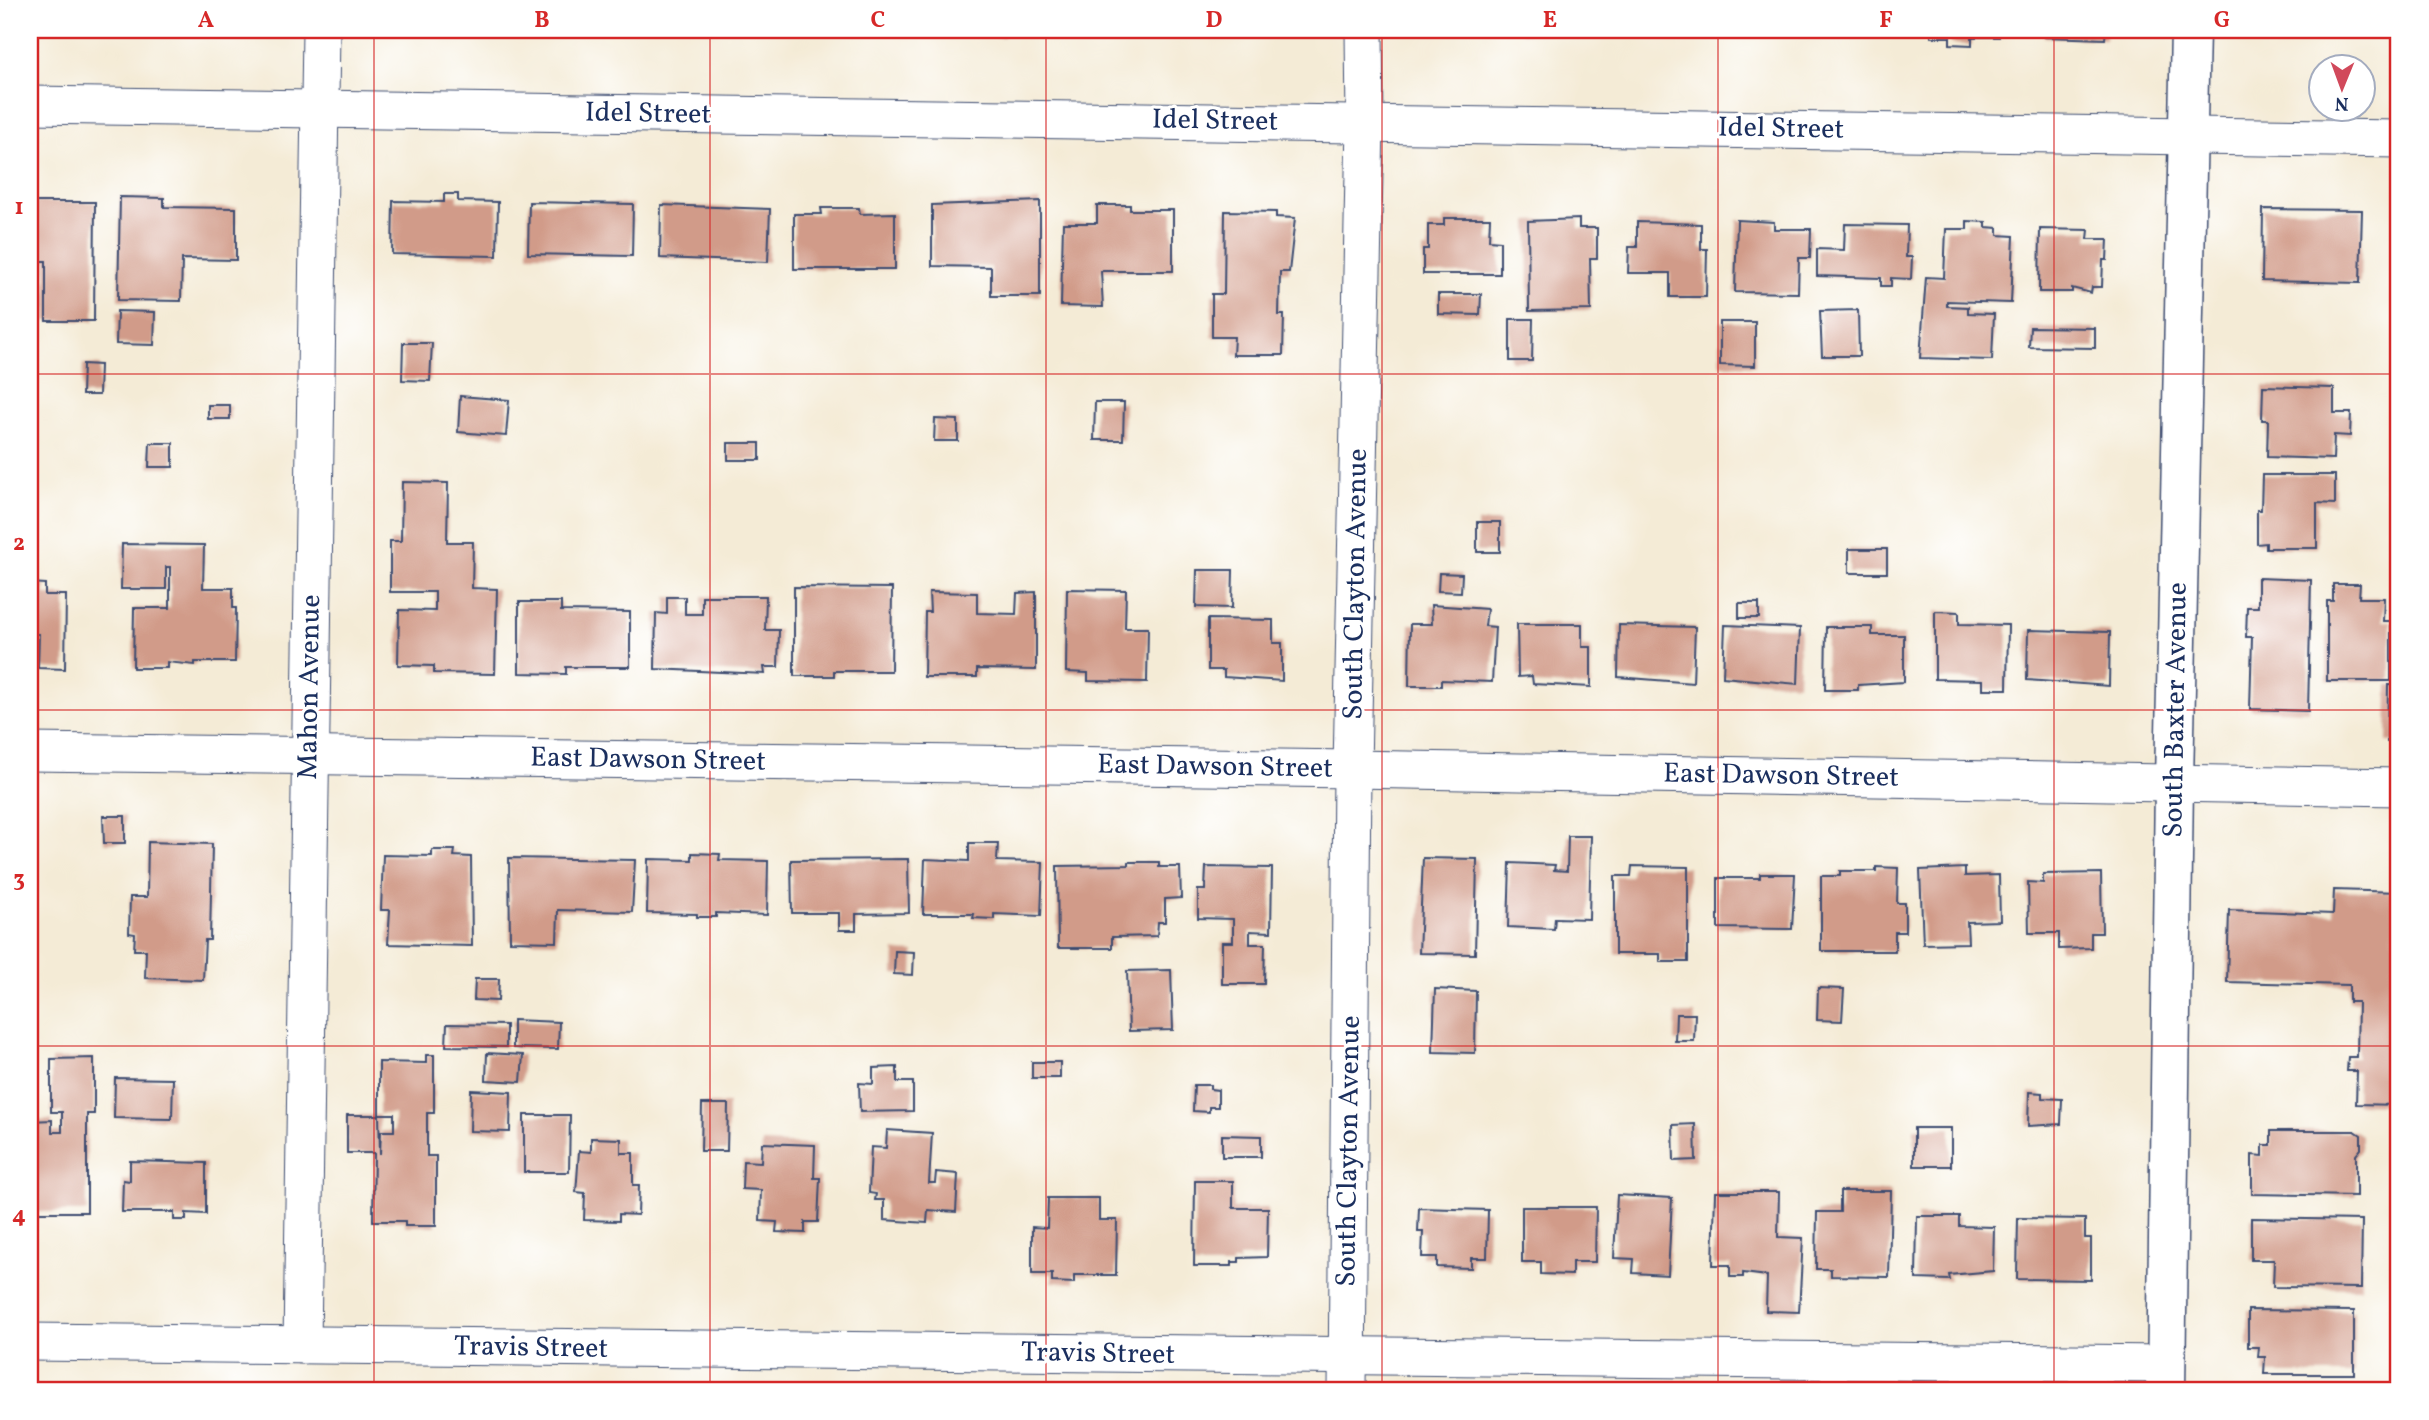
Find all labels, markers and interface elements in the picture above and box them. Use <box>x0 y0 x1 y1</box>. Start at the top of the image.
text: A <box>198 5 214 37</box>
text: B <box>534 5 550 37</box>
text: C <box>871 5 885 37</box>
text: D <box>1206 5 1223 37</box>
text: E <box>1543 5 1557 37</box>
text: F <box>1879 5 1893 37</box>
text: G <box>2214 5 2230 37</box>
north arrow <box>2306 52 2376 122</box>
text: N <box>2334 90 2349 116</box>
street label: Idel Street <box>584 93 712 135</box>
street label: Idel Street <box>1151 100 1279 142</box>
street label: Idel Street <box>1717 108 1845 150</box>
text: 1 <box>14 192 24 224</box>
street label: South Clayton Avenue <box>1334 448 1378 720</box>
text: 2 <box>13 528 25 560</box>
street label: South Baxter Avenue <box>2154 582 2198 838</box>
street label: Mahon Avenue <box>289 594 331 780</box>
street label: East Dawson Street <box>530 738 766 782</box>
street label: East Dawson Street <box>1097 745 1333 789</box>
street label: East Dawson Street <box>1663 754 1899 798</box>
text: 3 <box>13 864 25 896</box>
street label: South Clayton Avenue <box>1327 1015 1371 1287</box>
text: 4 <box>12 1200 26 1232</box>
street label: Travis Street <box>454 1327 608 1369</box>
street label: Travis Street <box>1021 1333 1175 1375</box>

